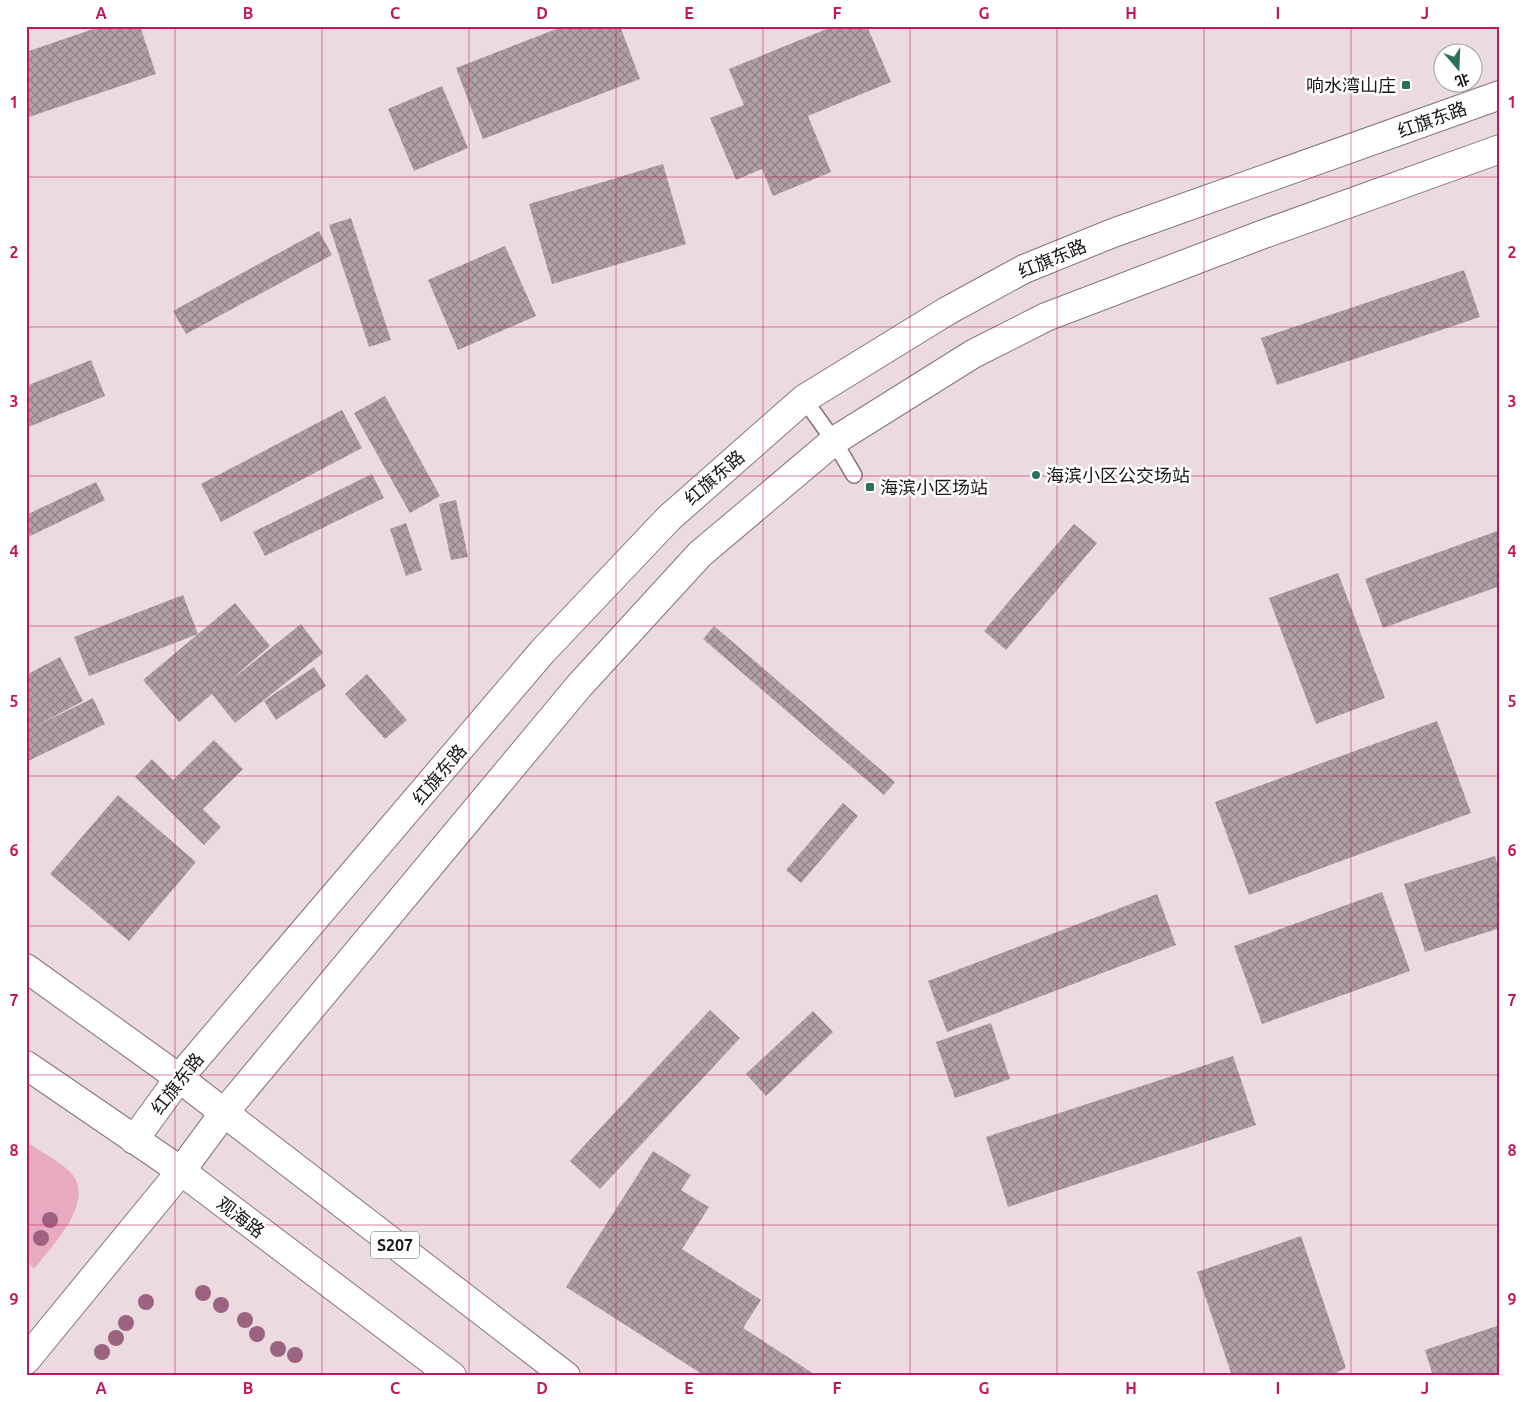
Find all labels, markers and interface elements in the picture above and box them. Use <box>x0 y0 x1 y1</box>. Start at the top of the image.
text: A <box>95 4 107 22</box>
text: B <box>243 4 253 22</box>
text: C <box>390 4 400 22</box>
text: D <box>536 4 548 22</box>
text: E <box>684 4 694 22</box>
text: F <box>833 4 842 22</box>
text: G <box>978 4 990 22</box>
text: H <box>1125 4 1137 22</box>
text: I <box>1276 4 1280 22</box>
text: J <box>1421 4 1429 22</box>
north arrow <box>1434 42 1484 92</box>
text: 北 <box>1453 70 1471 90</box>
place label: 响水湾山庄 <box>1306 75 1396 95</box>
marker: 响水湾山庄 <box>1400 79 1412 91</box>
text: 1 <box>9 93 19 111</box>
text: 1 <box>1507 93 1517 111</box>
street label: 红旗东路 <box>1395 97 1469 141</box>
street label: 红旗东路 <box>1015 235 1089 281</box>
text: 2 <box>9 243 19 261</box>
text: 2 <box>1507 243 1517 261</box>
text: 3 <box>9 392 19 410</box>
text: 3 <box>1507 392 1517 410</box>
street label: 红旗东路 <box>680 446 748 508</box>
place label: 海滨小区公交场站 <box>1046 465 1190 485</box>
marker: 海滨小区公交场站 <box>1030 469 1042 481</box>
place label: 海滨小区场站 <box>880 477 988 497</box>
marker: 海滨小区场站 <box>864 481 876 493</box>
text: 4 <box>9 542 19 560</box>
text: 4 <box>1507 542 1517 560</box>
text: 5 <box>9 692 19 710</box>
text: 5 <box>1507 692 1517 710</box>
street label: 红旗东路 <box>408 740 470 808</box>
text: 6 <box>9 841 19 859</box>
text: 6 <box>1507 841 1517 859</box>
text: 7 <box>9 991 19 1009</box>
text: 7 <box>1507 991 1517 1009</box>
street label: 红旗东路 <box>147 1048 207 1118</box>
text: 8 <box>9 1141 19 1159</box>
text: 8 <box>1507 1141 1517 1159</box>
street label: 观海路 <box>213 1193 269 1241</box>
road number: S207 <box>371 1232 419 1258</box>
text: 9 <box>9 1290 19 1308</box>
text: 9 <box>1507 1290 1517 1308</box>
text: A <box>95 1379 107 1397</box>
text: B <box>243 1379 253 1397</box>
text: C <box>390 1379 400 1397</box>
text: D <box>536 1379 548 1397</box>
text: E <box>684 1379 694 1397</box>
text: F <box>833 1379 842 1397</box>
text: G <box>978 1379 990 1397</box>
text: H <box>1125 1379 1137 1397</box>
text: I <box>1276 1379 1280 1397</box>
text: J <box>1421 1379 1429 1397</box>

